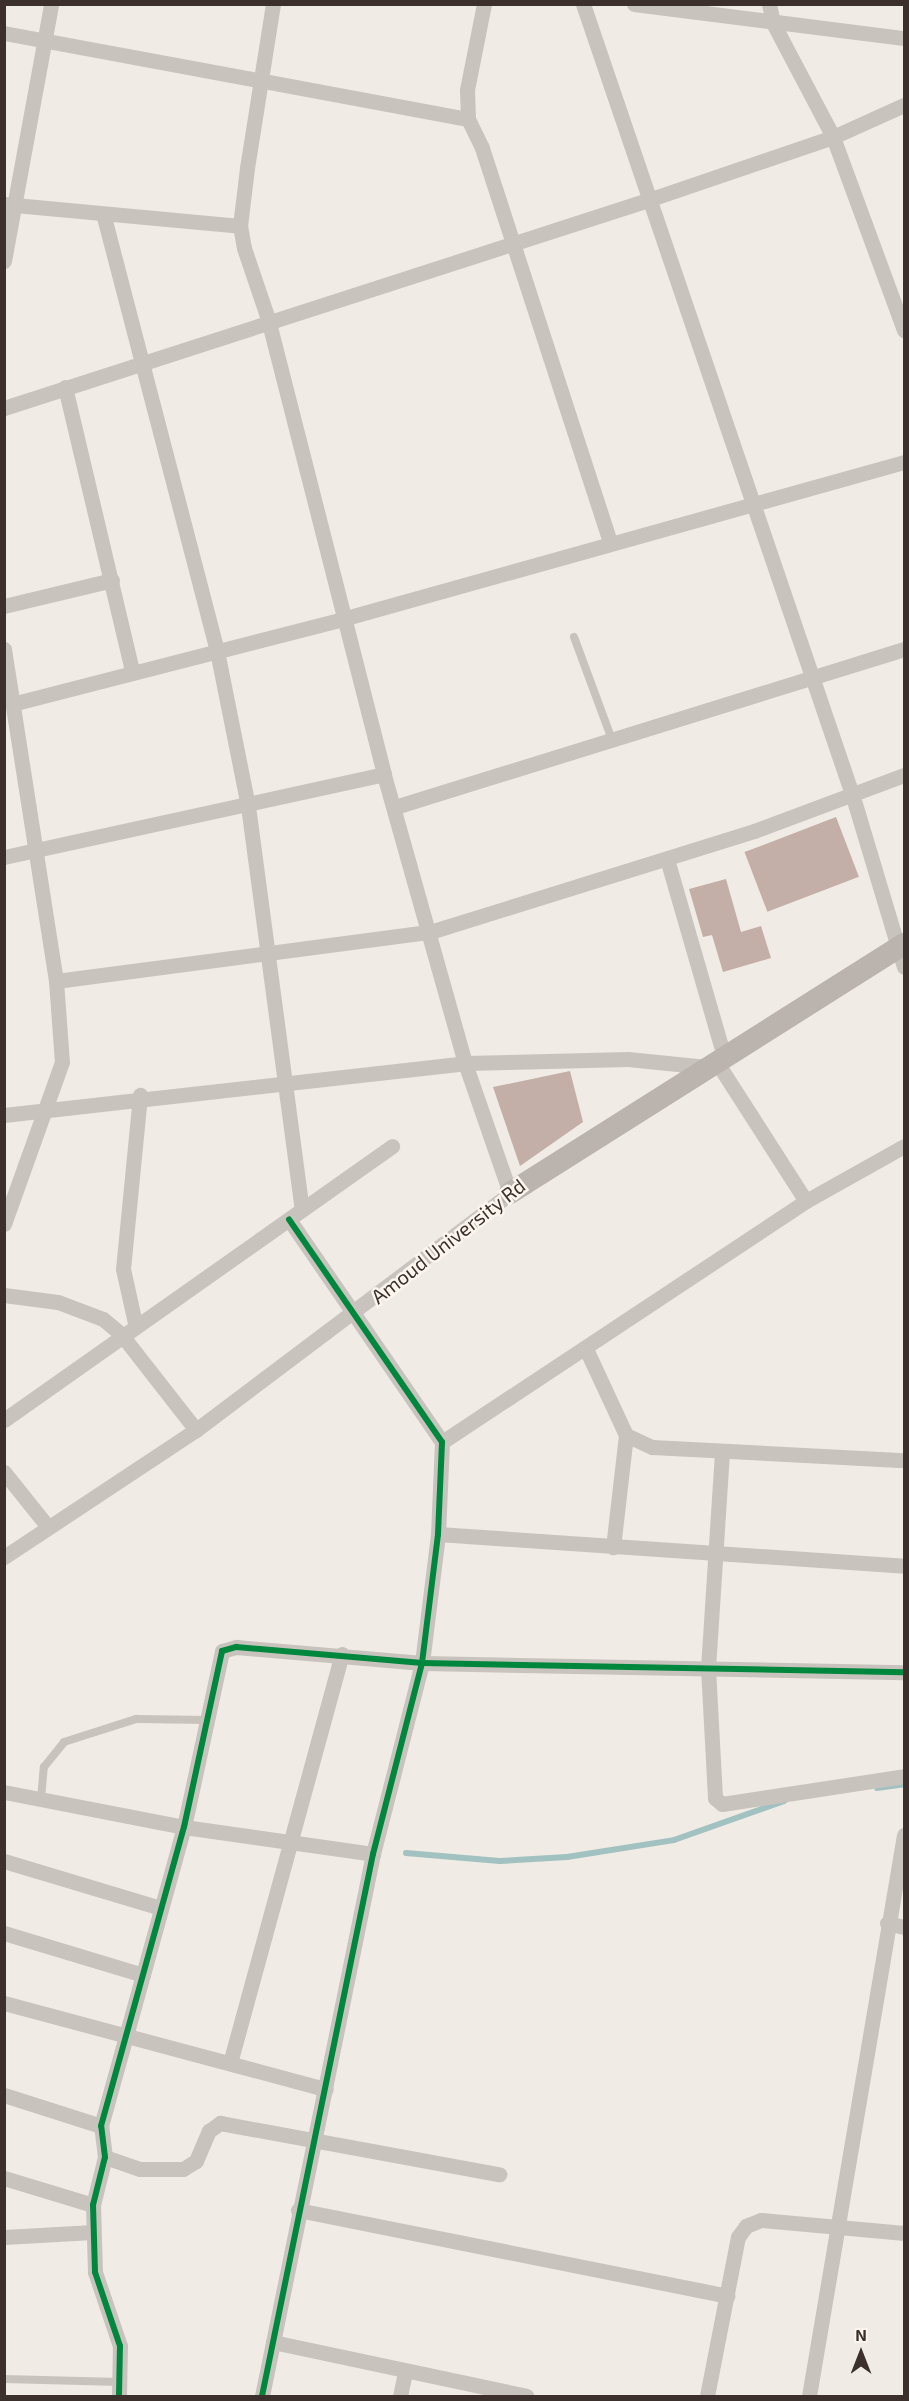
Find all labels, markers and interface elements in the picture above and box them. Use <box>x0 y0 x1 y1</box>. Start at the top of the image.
street label: Amoud University Rd <box>366 1173 530 1309</box>
north arrow <box>831 2323 891 2383</box>
text: N <box>855 2325 867 2344</box>

